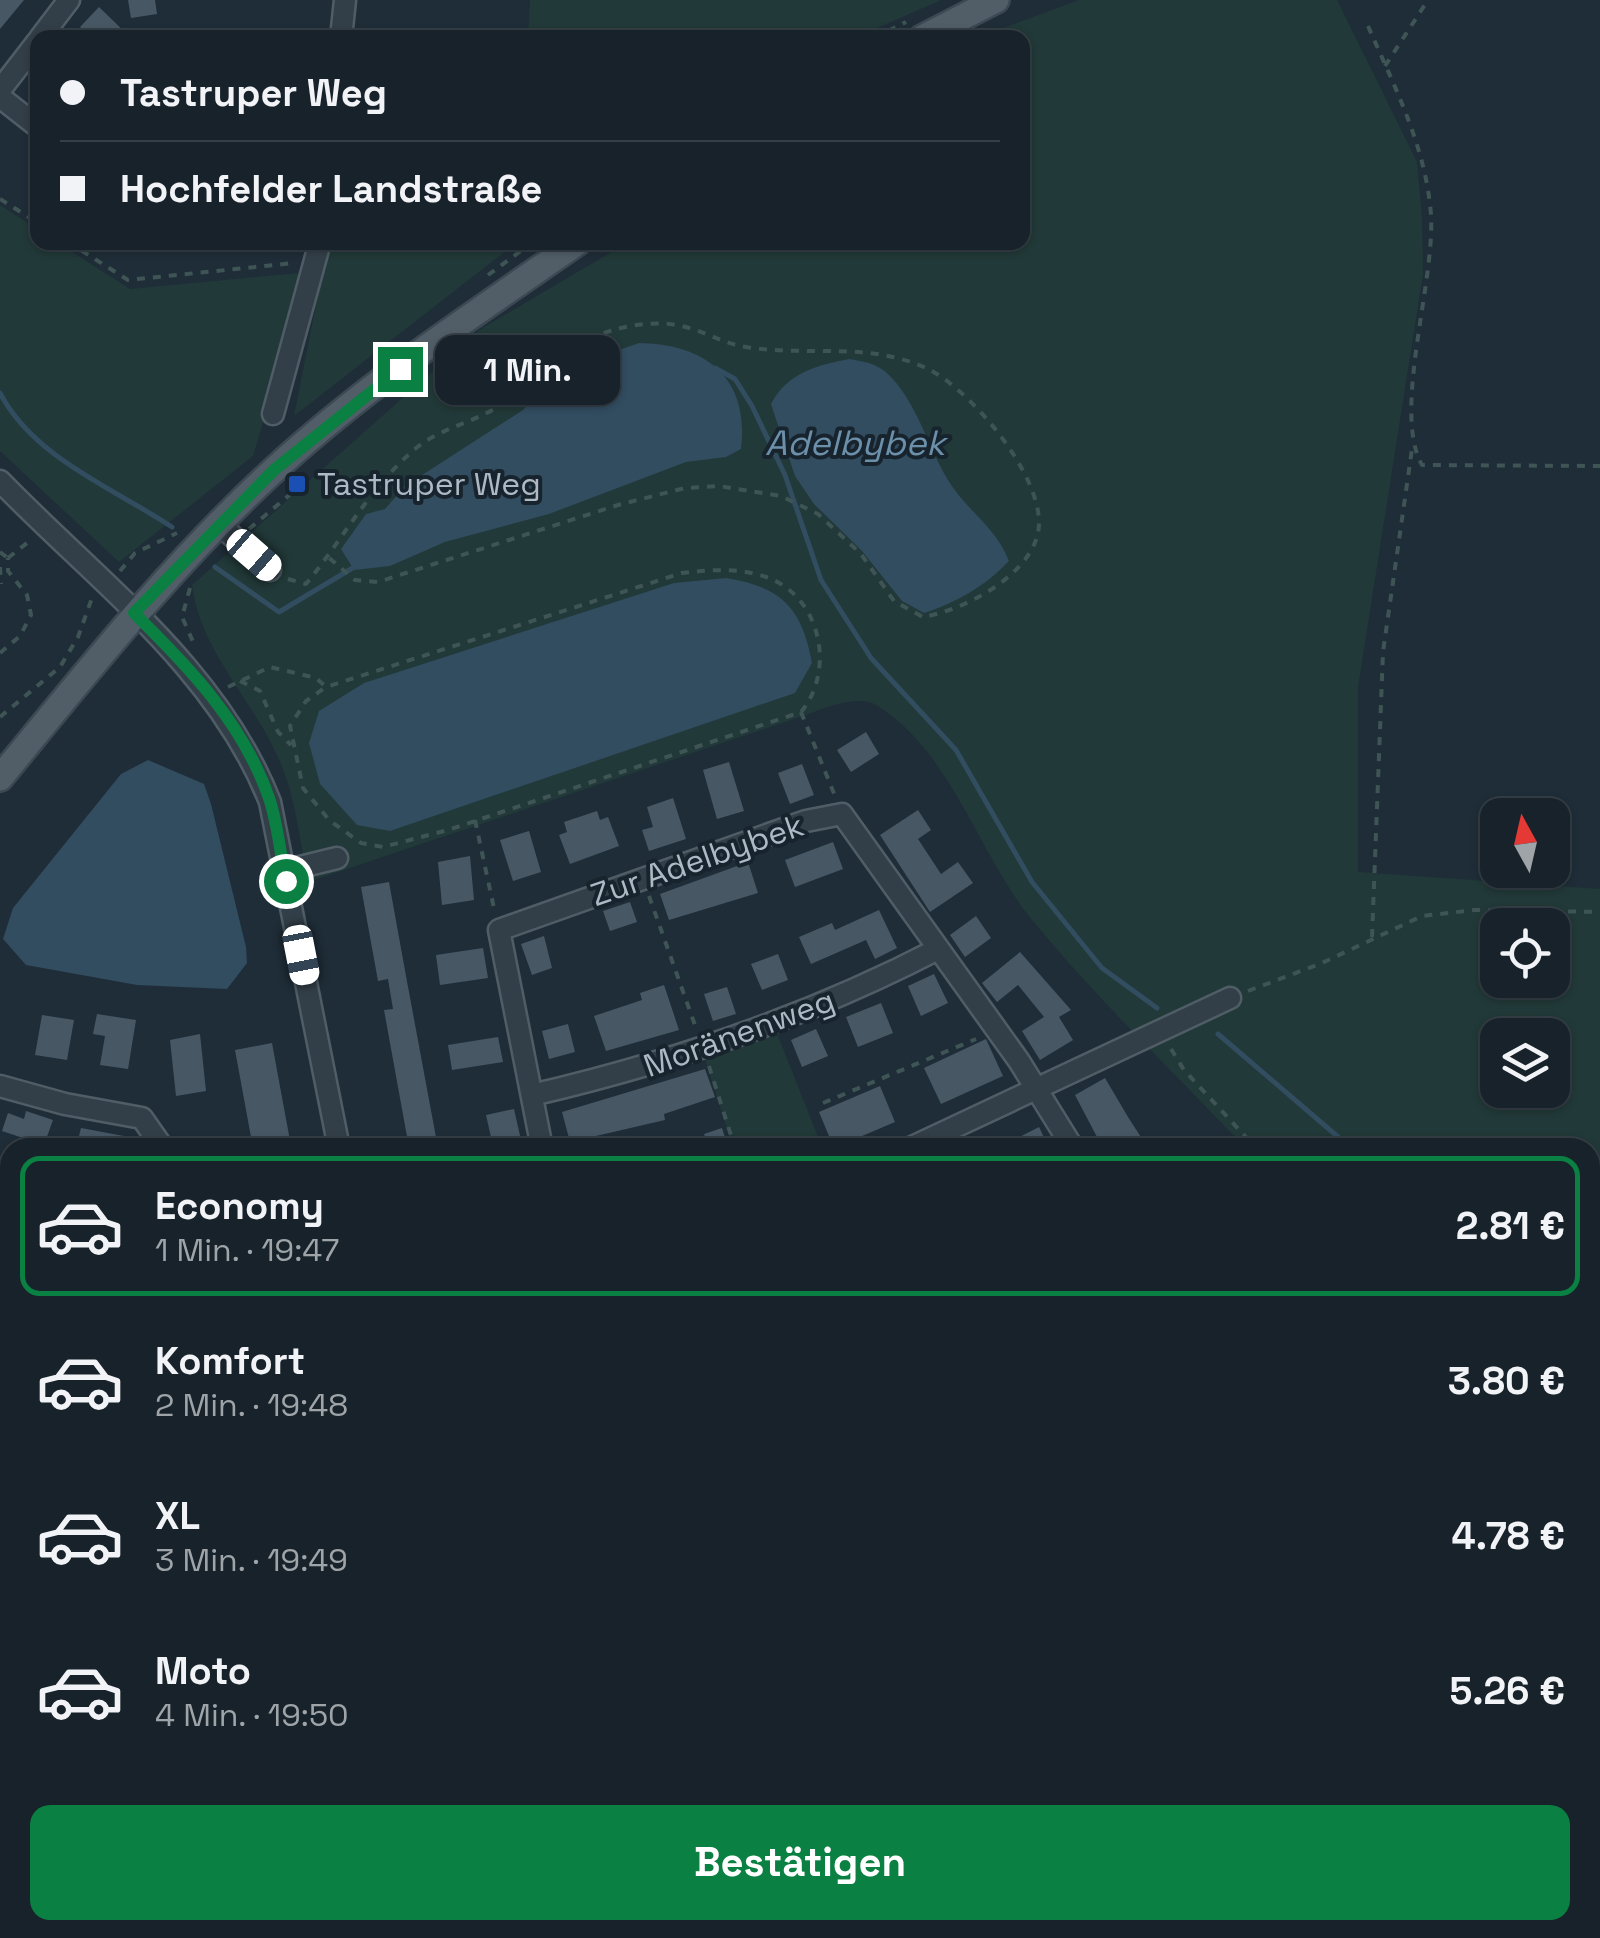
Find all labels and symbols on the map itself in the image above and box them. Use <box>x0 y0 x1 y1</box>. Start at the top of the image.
callout: 1 Min. <box>435 334 620 404</box>
route end <box>378 347 423 392</box>
water label: Adelbybek <box>765 421 949 465</box>
place label: Tastruper Weg <box>317 464 541 504</box>
marker: Tastruper Weg <box>286 473 308 495</box>
car <box>222 524 286 586</box>
north arrow <box>1480 798 1570 888</box>
street label: Zur Adelbybek <box>585 805 809 915</box>
route start <box>264 859 309 904</box>
car <box>281 923 321 987</box>
street label: Moränenweg <box>638 980 840 1086</box>

